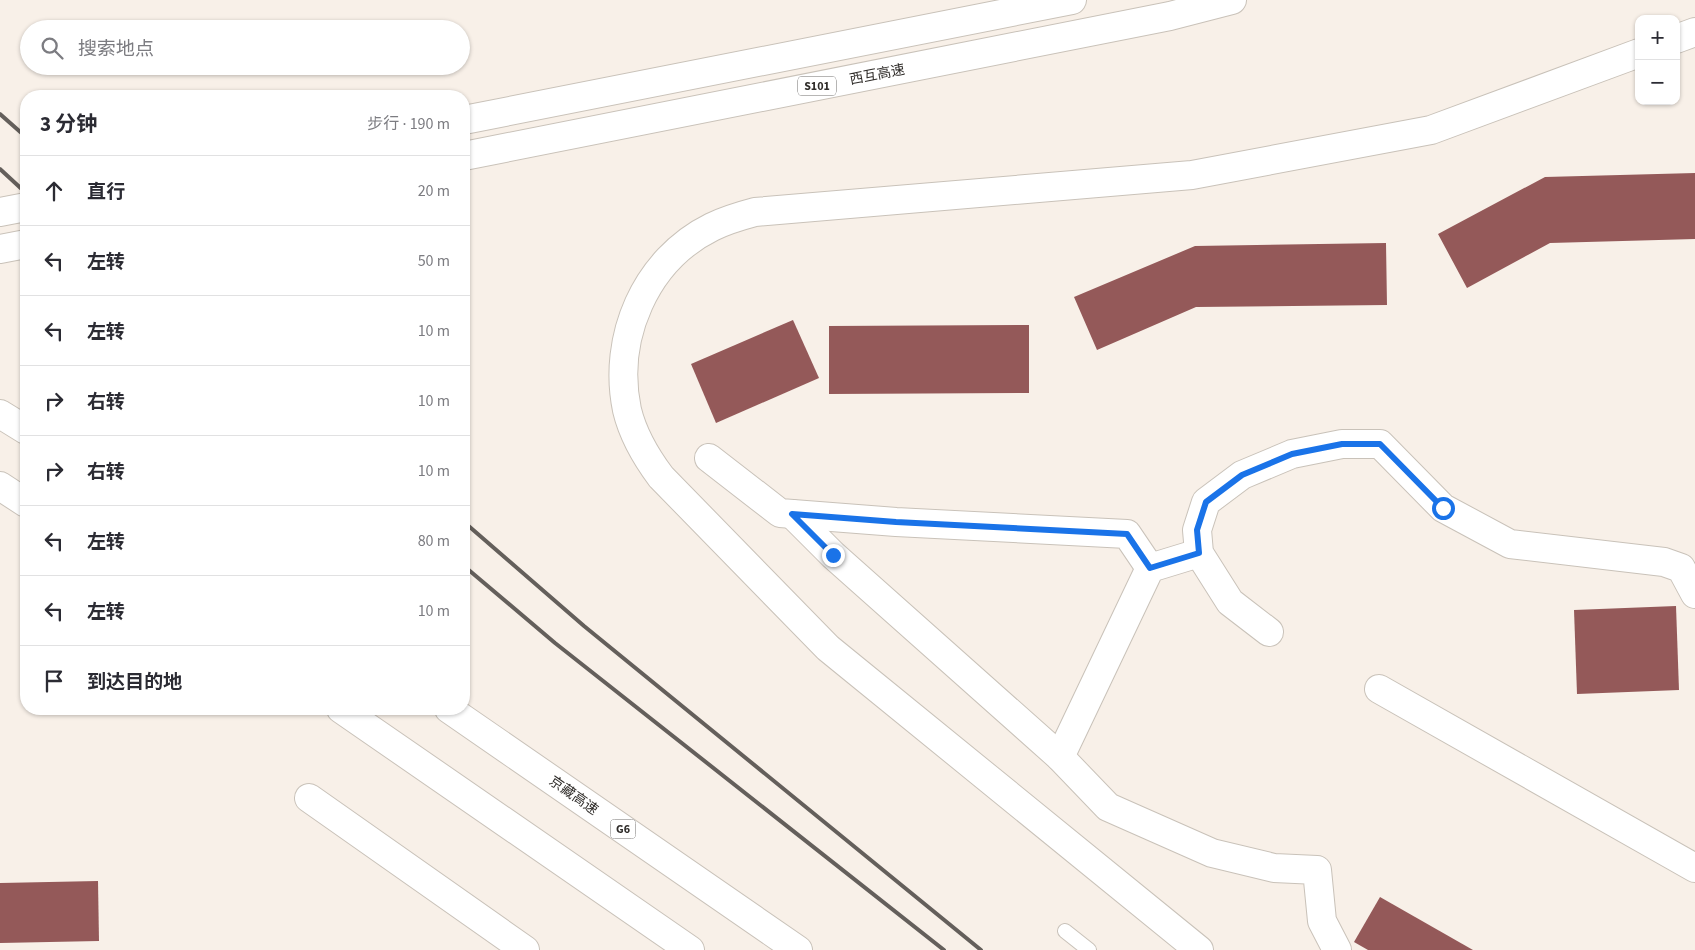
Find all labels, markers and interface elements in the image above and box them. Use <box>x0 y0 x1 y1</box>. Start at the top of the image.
map controls <box>1635 15 1680 105</box>
button: + <box>1635 15 1680 60</box>
search box <box>20 20 470 75</box>
icon: search <box>38 34 66 62</box>
text: 搜索地点 <box>78 36 154 63</box>
street label: 西互高速 <box>848 60 907 90</box>
button: − <box>1635 60 1680 105</box>
road number: S101 <box>798 76 836 95</box>
text: 3 分钟 <box>40 109 97 139</box>
text: 步行 · 190 m <box>367 113 450 135</box>
icon: ahead <box>40 177 68 205</box>
text: 直行 <box>87 179 125 206</box>
text: 20 m <box>418 180 450 202</box>
icon: left <box>40 247 68 275</box>
text: 左转 <box>87 249 125 276</box>
text: 50 m <box>418 250 450 272</box>
icon: left <box>40 317 68 345</box>
text: 左转 <box>87 319 125 346</box>
text: 10 m <box>418 320 450 342</box>
icon: right <box>40 387 68 415</box>
text: 右转 <box>87 389 125 416</box>
text: 10 m <box>418 390 450 412</box>
icon: right <box>40 457 68 485</box>
text: 右转 <box>87 459 125 486</box>
text: 10 m <box>418 460 450 482</box>
route start <box>1432 497 1455 520</box>
icon: left <box>40 527 68 555</box>
text: 左转 <box>87 529 125 556</box>
text: 80 m <box>418 530 450 552</box>
route end <box>822 544 845 567</box>
icon: left <box>40 597 68 625</box>
text: 左转 <box>87 599 125 626</box>
text: 10 m <box>418 600 450 622</box>
icon: arrive <box>40 667 68 695</box>
text: 到达目的地 <box>87 669 182 696</box>
street label: 京藏高速 <box>545 772 602 820</box>
road number: G6 <box>610 820 636 839</box>

